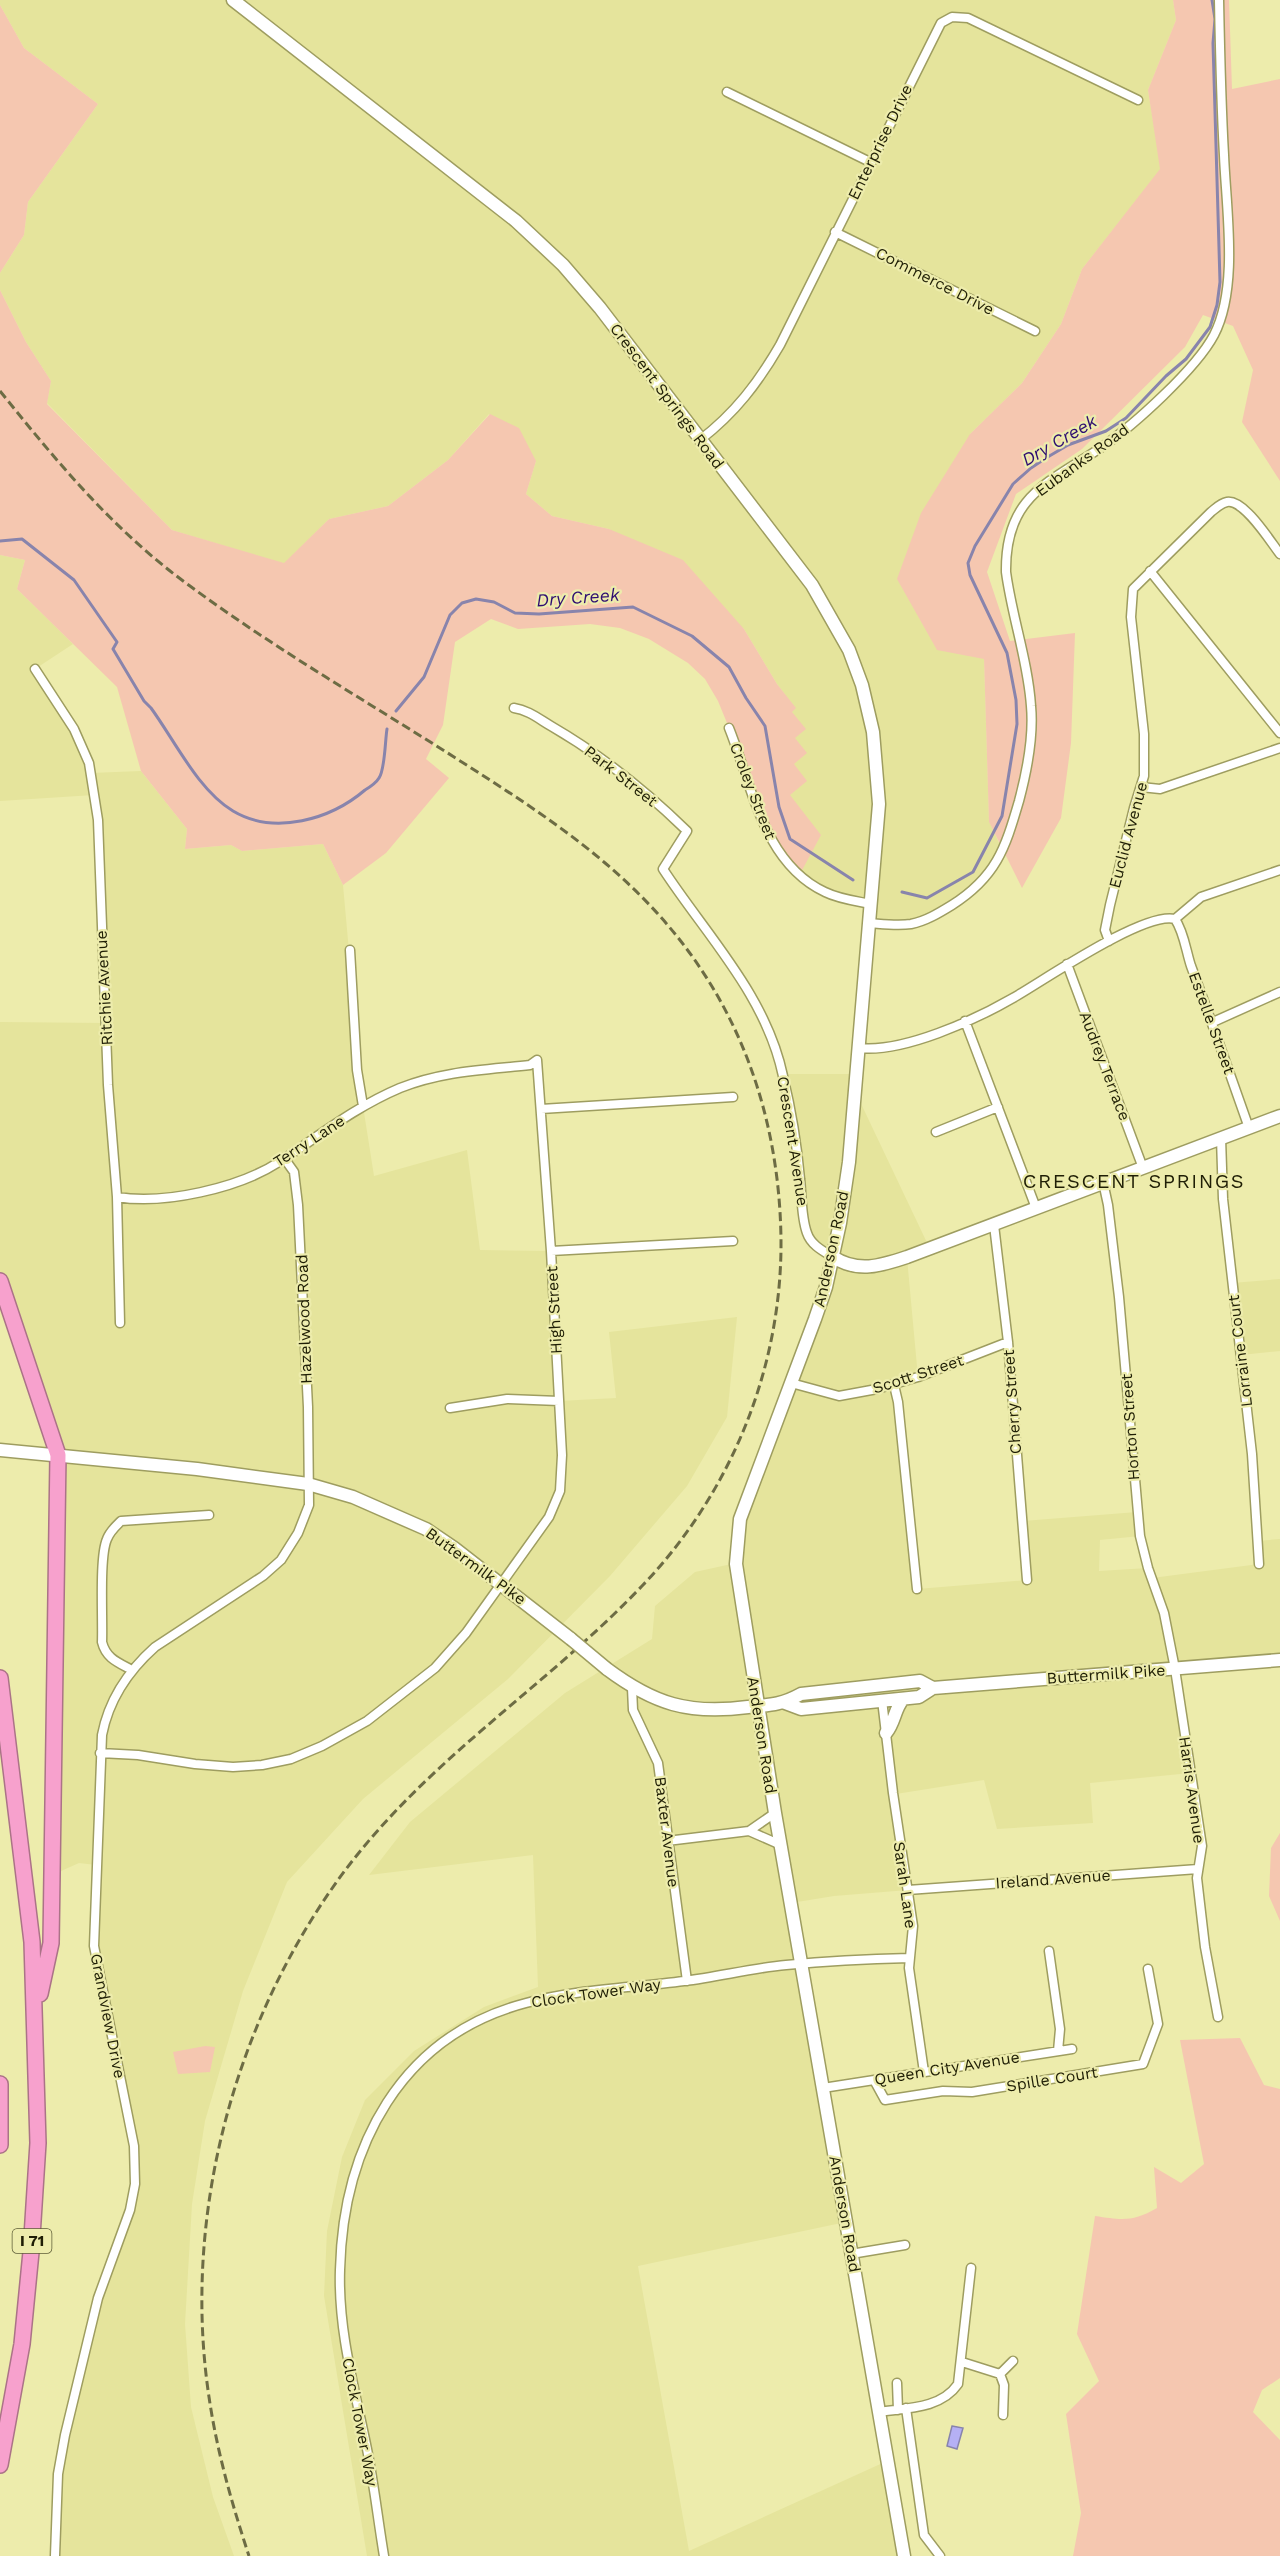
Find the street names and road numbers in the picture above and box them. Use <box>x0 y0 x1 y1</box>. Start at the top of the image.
street label: Enterprise Drive <box>844 81 916 203</box>
street label: Commerce Drive <box>873 243 997 319</box>
street label: Crescent Springs Road <box>606 319 728 473</box>
street label: Eubanks Road <box>1032 420 1132 500</box>
street label: Croley Street <box>726 740 780 842</box>
street label: Park Street <box>581 742 662 811</box>
street label: Euclid Avenue <box>1105 780 1151 890</box>
street label: Ritchie Avenue <box>91 930 117 1046</box>
street label: Estelle Street <box>1185 969 1239 1077</box>
street label: Audrey Terrace <box>1075 1009 1135 1123</box>
street label: Crescent Avenue <box>773 1075 813 1207</box>
street label: Terry Lane <box>270 1111 348 1171</box>
street label: Anderson Road <box>809 1189 853 1309</box>
street label: Hazelwood Road <box>292 1254 316 1384</box>
street label: High Street <box>542 1265 566 1354</box>
street label: Lorraine Court <box>1224 1294 1256 1408</box>
street label: Cherry Street <box>999 1349 1025 1455</box>
street label: Scott Street <box>870 1350 966 1398</box>
street label: Horton Street <box>1117 1373 1143 1481</box>
street label: Buttermilk Pike <box>422 1523 530 1609</box>
street label: Buttermilk Pike <box>1046 1660 1166 1688</box>
street label: Anderson Road <box>743 1675 781 1795</box>
street label: Harris Avenue <box>1175 1735 1209 1845</box>
street label: Baxter Avenue <box>651 1775 683 1889</box>
street label: Sarah Lane <box>889 1840 921 1930</box>
street label: Ireland Avenue <box>995 1865 1111 1893</box>
street label: Grandview Drive <box>87 1952 129 2080</box>
street label: Clock Tower Way <box>530 1974 663 2011</box>
street label: Queen City Avenue <box>873 2047 1021 2089</box>
street label: Spille Court <box>1005 2062 1099 2096</box>
street label: Anderson Road <box>825 2154 865 2274</box>
road number: I 71 <box>12 2229 51 2253</box>
street label: Clock Tower Way <box>338 2356 382 2489</box>

